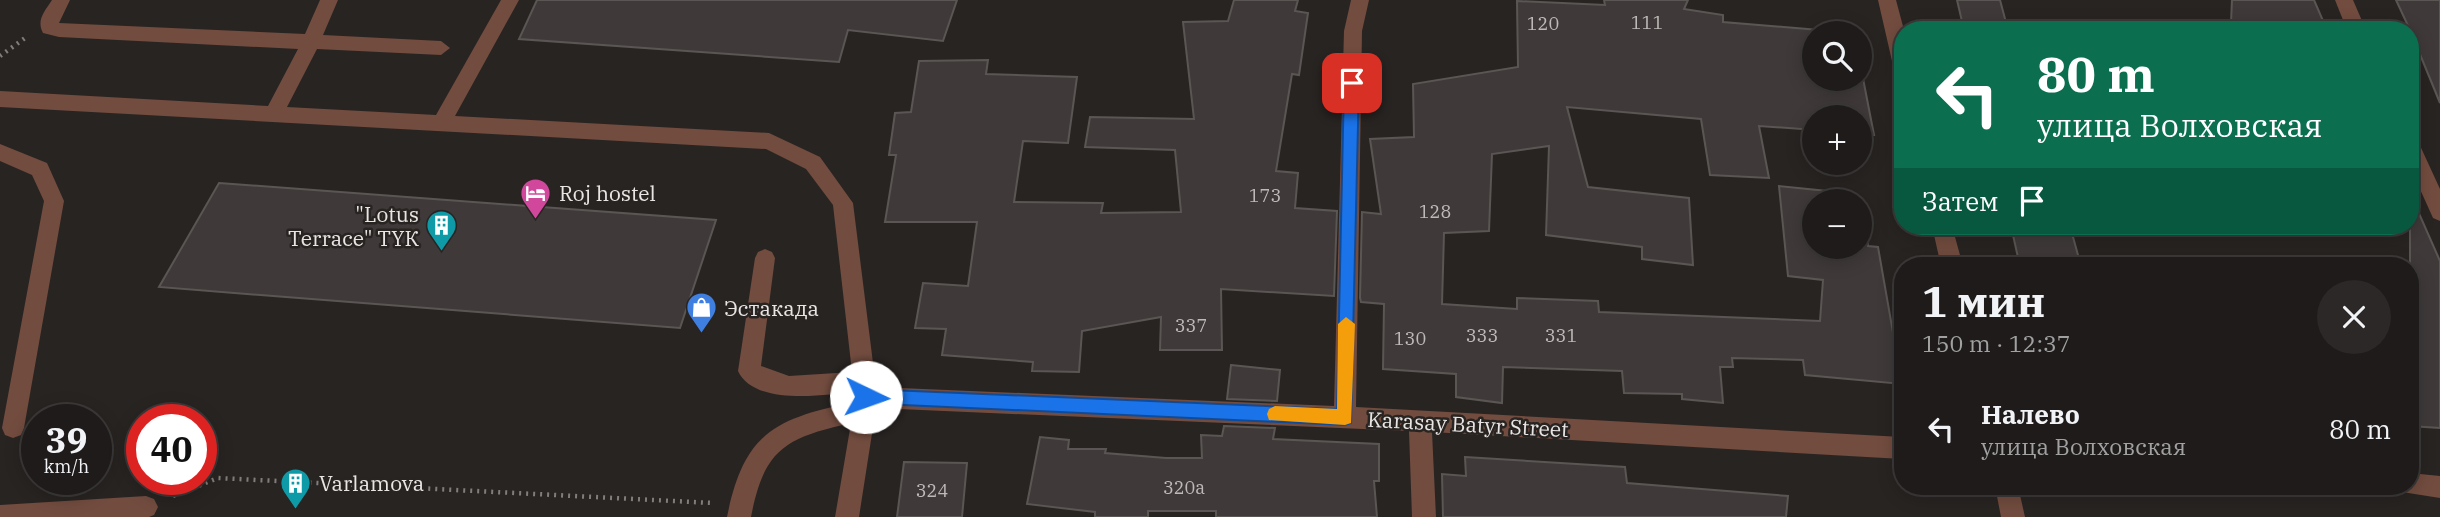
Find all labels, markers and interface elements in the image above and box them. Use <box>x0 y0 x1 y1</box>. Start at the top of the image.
house number: 111 <box>1631 11 1663 34</box>
house number: 120 <box>1527 12 1559 35</box>
map controls <box>1802 21 1872 259</box>
button: search <box>1802 21 1872 91</box>
text: 80 m <box>2037 42 2155 105</box>
icon: left <box>1922 49 2013 140</box>
pin <box>1322 53 1382 113</box>
icon: arrive <box>1333 64 1371 102</box>
text: улица Волховская <box>2037 104 2323 146</box>
button: + <box>1802 105 1872 175</box>
hotel icon: Roj hostel <box>519 176 553 220</box>
place label: Roj hostel <box>559 179 656 207</box>
icon: arrive <box>2013 182 2051 220</box>
house number: 173 <box>1249 184 1281 207</box>
text: Затем <box>1922 184 1999 218</box>
button: − <box>1802 189 1872 259</box>
place label: "Lotus Terrace" ТҮК <box>288 200 420 252</box>
house number: 128 <box>1419 200 1451 223</box>
building icon: "Lotus Terrace" ТҮК <box>425 209 459 253</box>
text: 1 мин <box>1922 274 2045 329</box>
button: close <box>2317 280 2391 354</box>
shop icon: Эстакада <box>684 291 718 335</box>
place label: Эстакада <box>724 294 819 322</box>
house number: 337 <box>1175 314 1207 337</box>
house number: 333 <box>1466 324 1498 347</box>
house number: 331 <box>1545 324 1577 347</box>
house number: 130 <box>1394 327 1426 350</box>
text: 150 m · 12:37 <box>1922 328 2071 358</box>
position arrow <box>829 360 903 434</box>
text: Налево <box>1981 397 2080 431</box>
speed limit sign: 40 <box>126 404 217 495</box>
street label: Karasay Batyr Street <box>1367 405 1569 443</box>
icon: left <box>1922 410 1960 448</box>
text: 80 m <box>2329 412 2391 446</box>
text: 39 <box>45 417 88 463</box>
text: улица Волховская <box>1981 431 2186 461</box>
text: km/h <box>44 455 89 478</box>
building icon: Varlamova <box>279 466 313 510</box>
place label: Varlamova <box>319 469 424 497</box>
house number: 320а <box>1163 476 1205 499</box>
house number: 324 <box>916 479 948 502</box>

